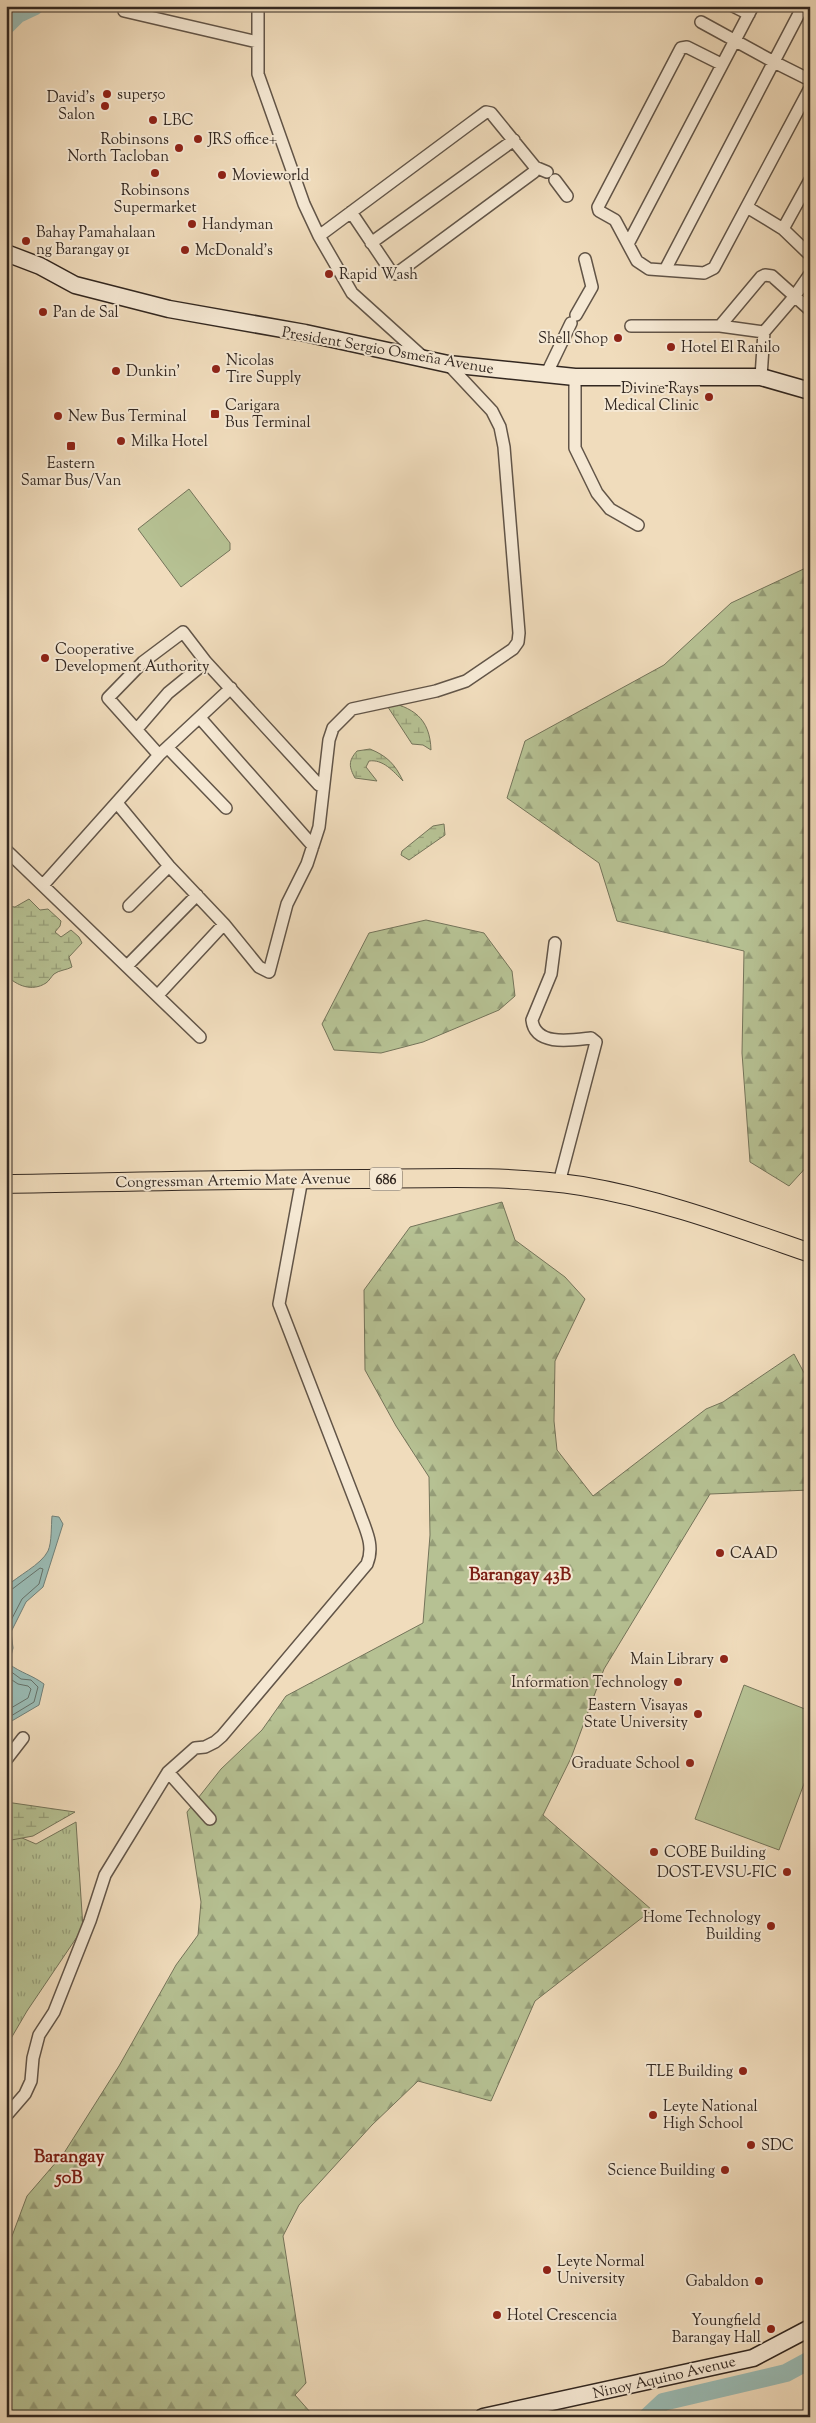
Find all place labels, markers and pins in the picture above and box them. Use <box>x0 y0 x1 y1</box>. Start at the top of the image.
place label: super50 <box>117 85 166 106</box>
place label: David's Salon <box>47 88 95 126</box>
marker: super50 <box>101 88 113 100</box>
marker: David's Salon <box>99 100 111 112</box>
place label: LBC <box>163 111 194 132</box>
marker: LBC <box>147 114 159 126</box>
place label: Robinsons North Tacloban <box>68 130 169 168</box>
place label: JRS office+ <box>207 130 277 151</box>
marker: JRS office+ <box>192 133 204 145</box>
marker: Robinsons North Tacloban <box>173 142 185 154</box>
place label: Movieworld <box>232 166 310 187</box>
marker: Robinsons Supermarket <box>149 167 161 179</box>
marker: Movieworld <box>216 169 228 181</box>
place label: Robinsons Supermarket <box>113 181 197 219</box>
place label: Handyman <box>202 215 274 236</box>
marker: Handyman <box>186 218 198 230</box>
place label: Bahay Pamahalaan ng Barangay 91 <box>36 223 156 261</box>
marker: Bahay Pamahalaan ng Barangay 91 <box>20 235 32 247</box>
place label: McDonald's <box>195 241 273 262</box>
marker: McDonald's <box>179 244 191 256</box>
place label: Rapid Wash <box>339 265 418 286</box>
marker: Rapid Wash <box>323 268 335 280</box>
place label: Pan de Sal <box>53 303 119 324</box>
marker: Pan de Sal <box>37 306 49 318</box>
place label: Shell Shop <box>538 329 608 350</box>
marker: Shell Shop <box>612 332 624 344</box>
place label: Hotel El Ranilo <box>681 338 780 359</box>
marker: Hotel El Ranilo <box>665 341 677 353</box>
place label: Nicolas Tire Supply <box>226 351 302 389</box>
place label: Dunkin' <box>126 362 180 383</box>
marker: Nicolas Tire Supply <box>210 363 222 375</box>
marker: Dunkin' <box>110 365 122 377</box>
place label: Divine Rays Medical Clinic <box>604 379 699 417</box>
marker: Divine Rays Medical Clinic <box>703 391 715 403</box>
place label: Carigara Bus Terminal <box>225 396 311 434</box>
place label: New Bus Terminal <box>68 407 187 428</box>
marker: Carigara Bus Terminal <box>209 408 221 420</box>
marker: New Bus Terminal <box>52 410 64 422</box>
place label: Milka Hotel <box>131 432 208 453</box>
marker: Milka Hotel <box>115 435 127 447</box>
marker: Eastern Samar Bus/Van <box>65 440 77 452</box>
place label: Eastern Samar Bus/Van <box>21 454 121 492</box>
place label: Cooperative Development Authority <box>55 640 210 678</box>
marker: Cooperative Development Authority <box>39 652 51 664</box>
place label: CAAD <box>730 1544 778 1565</box>
marker: CAAD <box>714 1547 726 1559</box>
place label: Main Library <box>630 1650 715 1671</box>
marker: Main Library <box>718 1653 730 1665</box>
place label: Information Technology <box>511 1673 669 1694</box>
marker: Information Technology <box>672 1676 684 1688</box>
place label: Eastern Visayas State University <box>584 1696 689 1734</box>
marker: Eastern Visayas State University <box>692 1708 704 1720</box>
place label: Graduate School <box>572 1754 680 1775</box>
marker: Graduate School <box>684 1757 696 1769</box>
place label: COBE Building <box>664 1843 766 1864</box>
marker: COBE Building <box>648 1846 660 1858</box>
place label: DOST-EVSU-FIC <box>657 1863 777 1884</box>
marker: DOST-EVSU-FIC <box>781 1866 793 1878</box>
place label: Home Technology Building <box>643 1908 762 1946</box>
marker: Home Technology Building <box>765 1920 777 1932</box>
place label: TLE Building <box>646 2062 733 2083</box>
marker: TLE Building <box>737 2065 749 2077</box>
place label: Leyte National High School <box>663 2097 758 2135</box>
marker: Leyte National High School <box>647 2109 659 2121</box>
place label: SDC <box>761 2136 794 2157</box>
marker: SDC <box>745 2139 757 2151</box>
place label: Science Building <box>607 2161 715 2182</box>
marker: Science Building <box>719 2164 731 2176</box>
place label: Leyte Normal University <box>557 2252 645 2290</box>
marker: Leyte Normal University <box>541 2264 553 2276</box>
place label: Gabaldon <box>685 2272 749 2293</box>
marker: Gabaldon <box>753 2275 765 2287</box>
place label: Hotel Crescencia <box>507 2306 617 2327</box>
marker: Hotel Crescencia <box>491 2309 503 2321</box>
place label: Youngfield Barangay Hall <box>672 2311 762 2349</box>
marker: Youngfield Barangay Hall <box>765 2323 777 2335</box>

